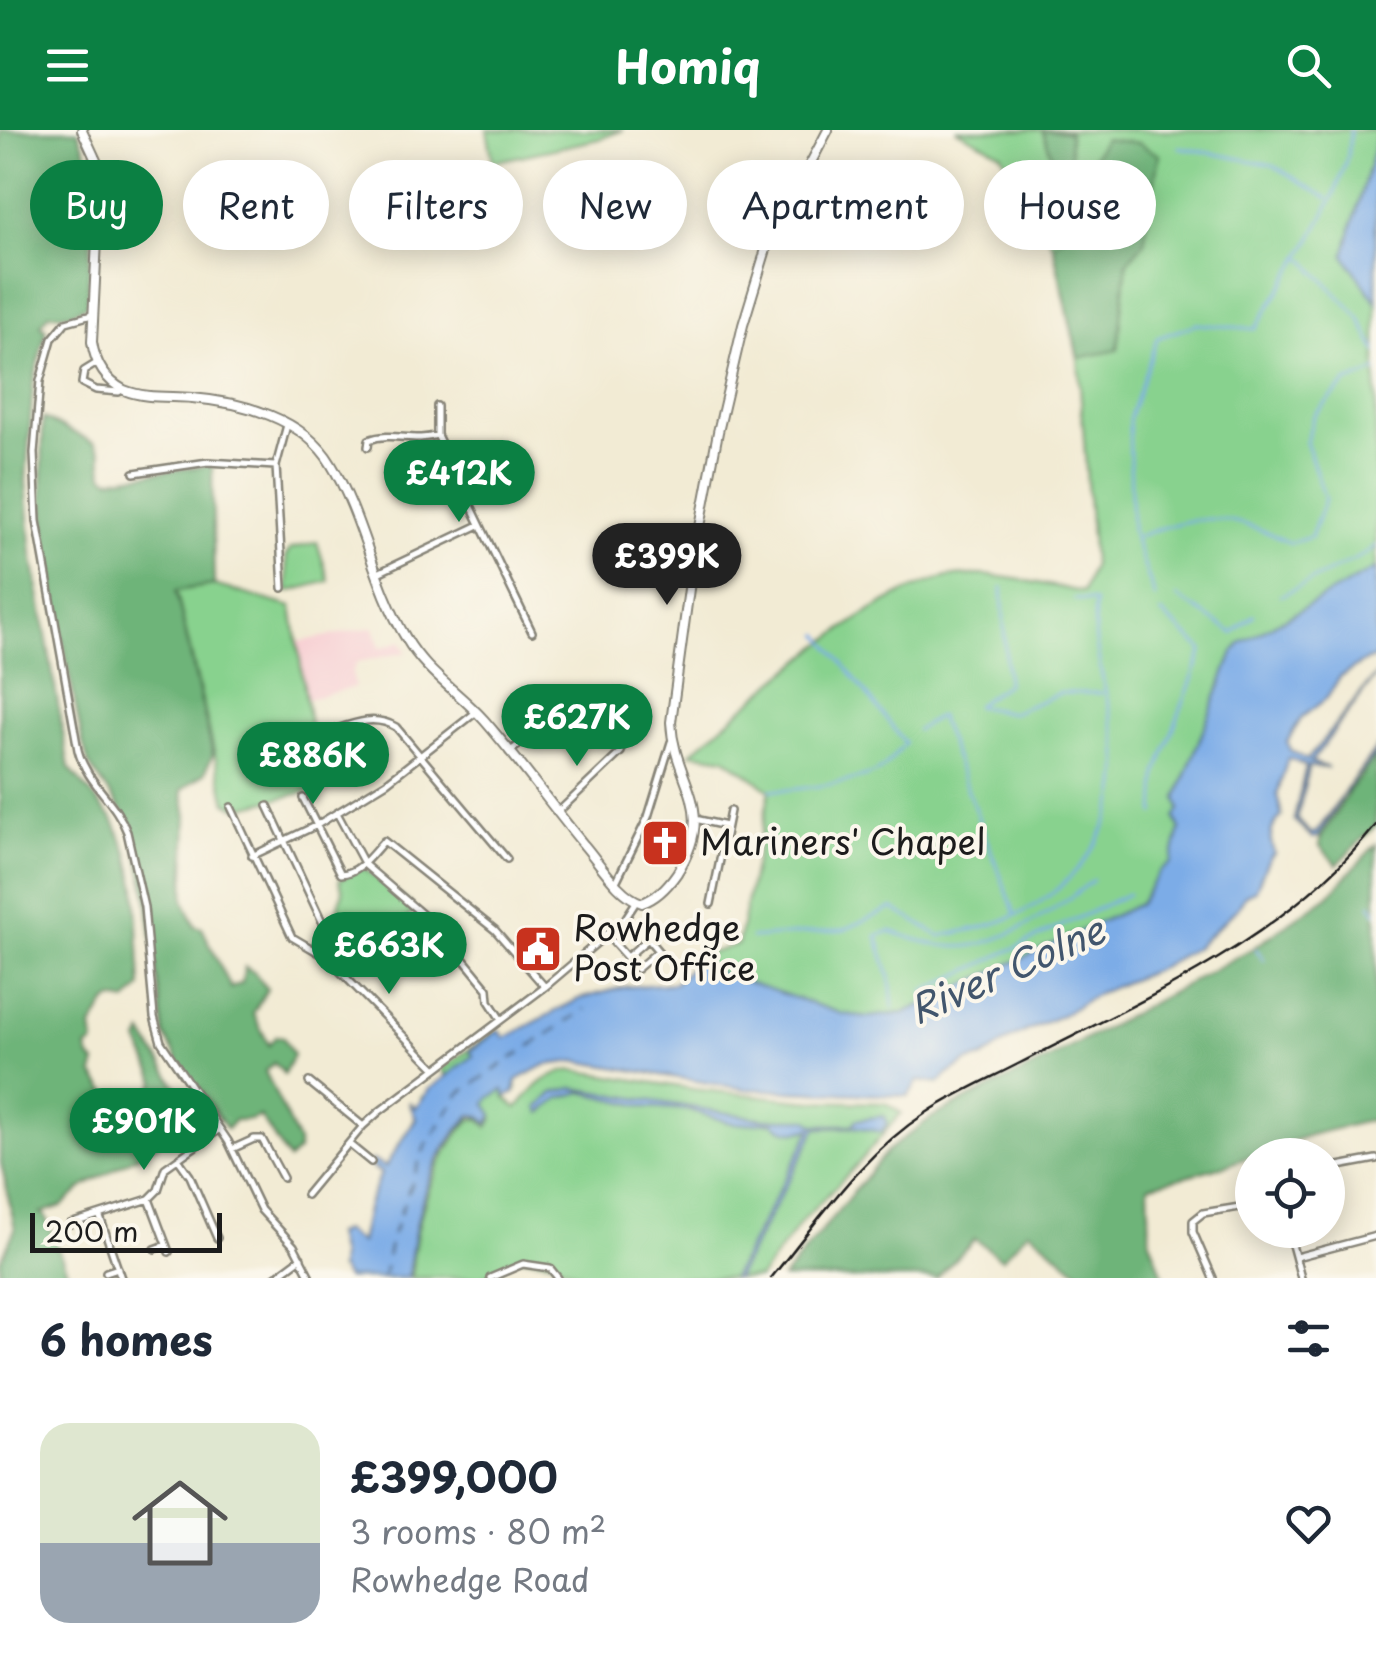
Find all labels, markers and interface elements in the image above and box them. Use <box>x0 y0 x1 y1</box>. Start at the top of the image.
text: Homiq <box>615 31 761 99</box>
icon: menu <box>40 38 95 93</box>
icon: search <box>1281 38 1336 93</box>
chip: Buy <box>30 160 163 250</box>
chip: Rent <box>183 160 329 250</box>
chip: Filters <box>349 160 523 250</box>
chip: New <box>543 160 687 250</box>
chip: Apartment <box>707 160 964 250</box>
chip: House <box>984 160 1156 250</box>
pin: £412K <box>389 440 529 525</box>
text: £412K <box>406 448 512 496</box>
pin: £399K <box>597 523 737 608</box>
text: £399K <box>614 531 720 579</box>
pin: £627K <box>507 684 647 769</box>
text: £627K <box>524 692 630 740</box>
pin: £886K <box>243 722 383 807</box>
text: £886K <box>259 730 367 778</box>
place label: Mariners' Chapel <box>700 814 985 867</box>
church icon: Mariners' Chapel <box>639 817 691 869</box>
place label: Rowhedge Post Office <box>573 900 756 993</box>
water label: River Colne <box>899 900 1114 1037</box>
pin: £663K <box>319 912 459 997</box>
text: £663K <box>334 920 444 968</box>
public building icon: Rowhedge Post Office <box>512 923 564 975</box>
pin: £901K <box>74 1088 214 1173</box>
text: £901K <box>92 1096 196 1144</box>
map controls <box>1235 1138 1345 1248</box>
button: locate <box>1235 1138 1345 1248</box>
scale bar <box>30 1208 222 1252</box>
text: 200 m <box>45 1209 138 1252</box>
text: 6 homes <box>40 1307 213 1370</box>
icon: filters <box>1281 1311 1336 1366</box>
text: £399,000 <box>350 1444 558 1507</box>
icon: home <box>120 1463 240 1583</box>
icon: heart <box>1281 1496 1336 1551</box>
text: 3 rooms · 80 m² <box>350 1507 606 1555</box>
text: Rowhedge Road <box>350 1555 590 1603</box>

